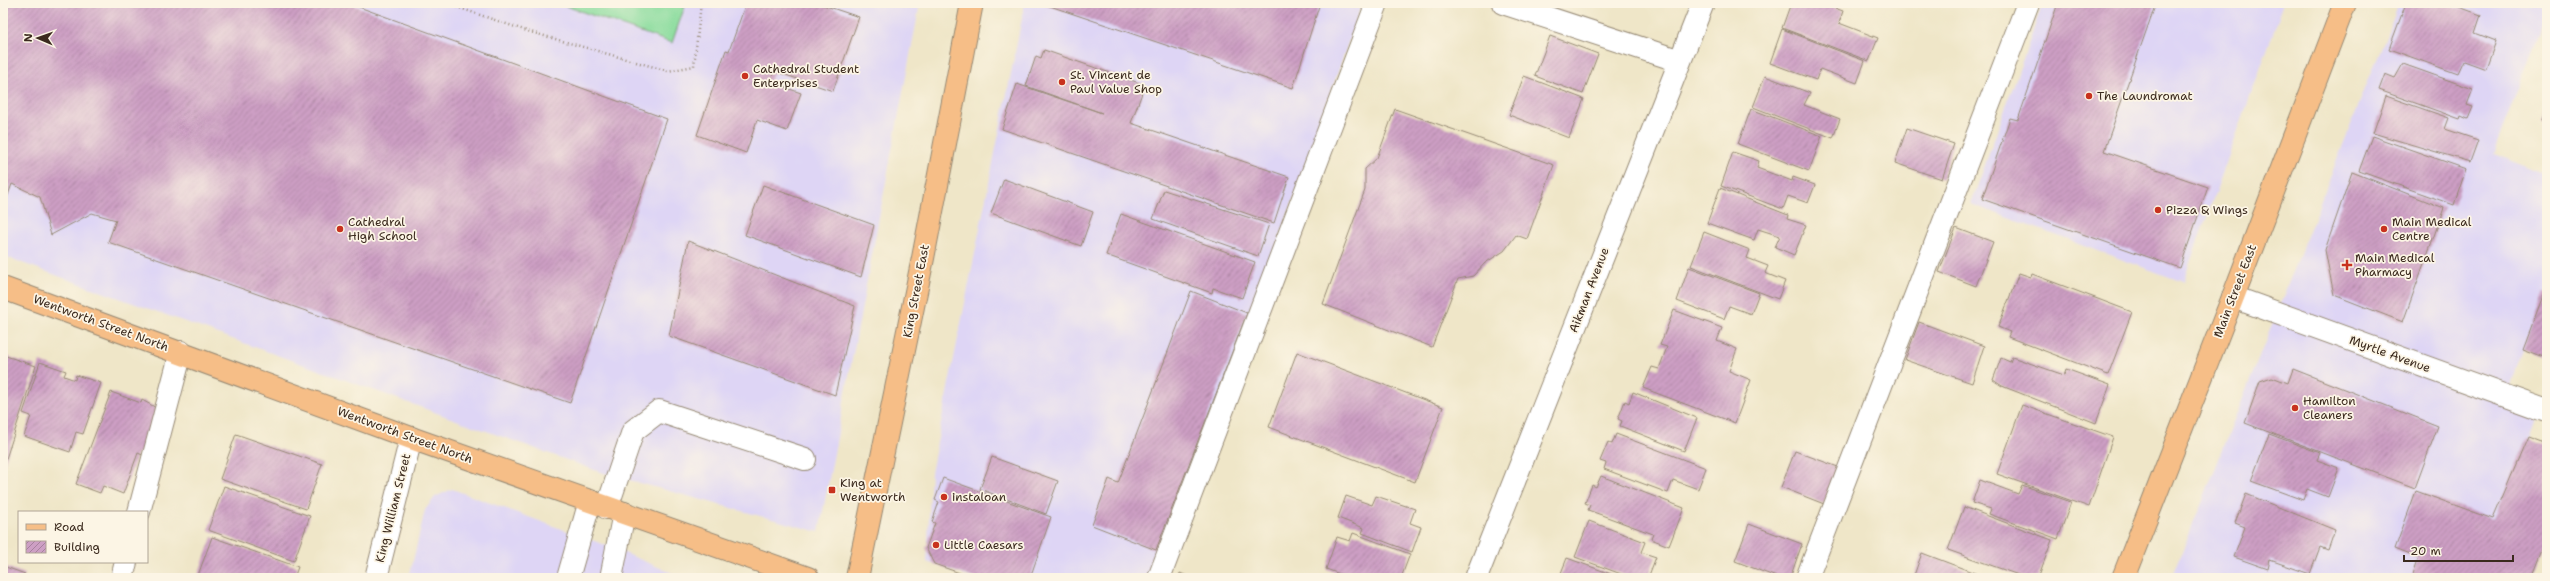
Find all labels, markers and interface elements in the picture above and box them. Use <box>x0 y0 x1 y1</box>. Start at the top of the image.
north arrow <box>18 18 58 58</box>
text: N <box>21 33 36 42</box>
place label: Cathedral Student Enterprises <box>753 61 859 91</box>
place label: St. Vincent de Paul Value Shop <box>1070 67 1162 97</box>
marker: Cathedral Student Enterprises <box>740 71 750 81</box>
marker: St. Vincent de Paul Value Shop <box>1057 77 1067 87</box>
place label: The Laundromat <box>2097 88 2193 104</box>
marker: The Laundromat <box>2084 91 2094 101</box>
place label: Pizza & Wings <box>2166 202 2248 218</box>
marker: Pizza & Wings <box>2153 205 2163 215</box>
place label: Cathedral High School <box>348 214 417 244</box>
place label: Main Medical Centre <box>2392 214 2472 244</box>
marker: Cathedral High School <box>335 224 345 234</box>
marker: Main Medical Centre <box>2379 224 2389 234</box>
street label: Main Street East <box>2210 242 2260 340</box>
street label: King Street East <box>899 243 933 339</box>
street label: Aikman Avenue <box>1565 245 1613 335</box>
place label: Main Medical Pharmacy <box>2355 250 2435 280</box>
marker: Main Medical Pharmacy <box>2342 260 2352 270</box>
street label: Wentworth Street North <box>31 291 171 355</box>
street label: Myrtle Avenue <box>2347 332 2433 376</box>
place label: Hamilton Cleaners <box>2303 393 2356 423</box>
street label: Wentworth Street North <box>335 403 475 467</box>
marker: Hamilton Cleaners <box>2290 403 2300 413</box>
street label: King William Street <box>372 452 414 564</box>
place label: King at Wentworth <box>840 475 906 505</box>
marker: King at Wentworth <box>827 485 837 495</box>
place label: instaloan <box>952 489 1006 505</box>
marker: instaloan <box>939 492 949 502</box>
legend <box>18 511 148 563</box>
text: Road <box>54 519 85 535</box>
place label: Little Caesars <box>944 537 1024 553</box>
scale bar <box>2404 537 2513 563</box>
text: Building <box>54 539 100 555</box>
marker: Little Caesars <box>931 540 941 550</box>
text: 20 m <box>2410 543 2441 559</box>

